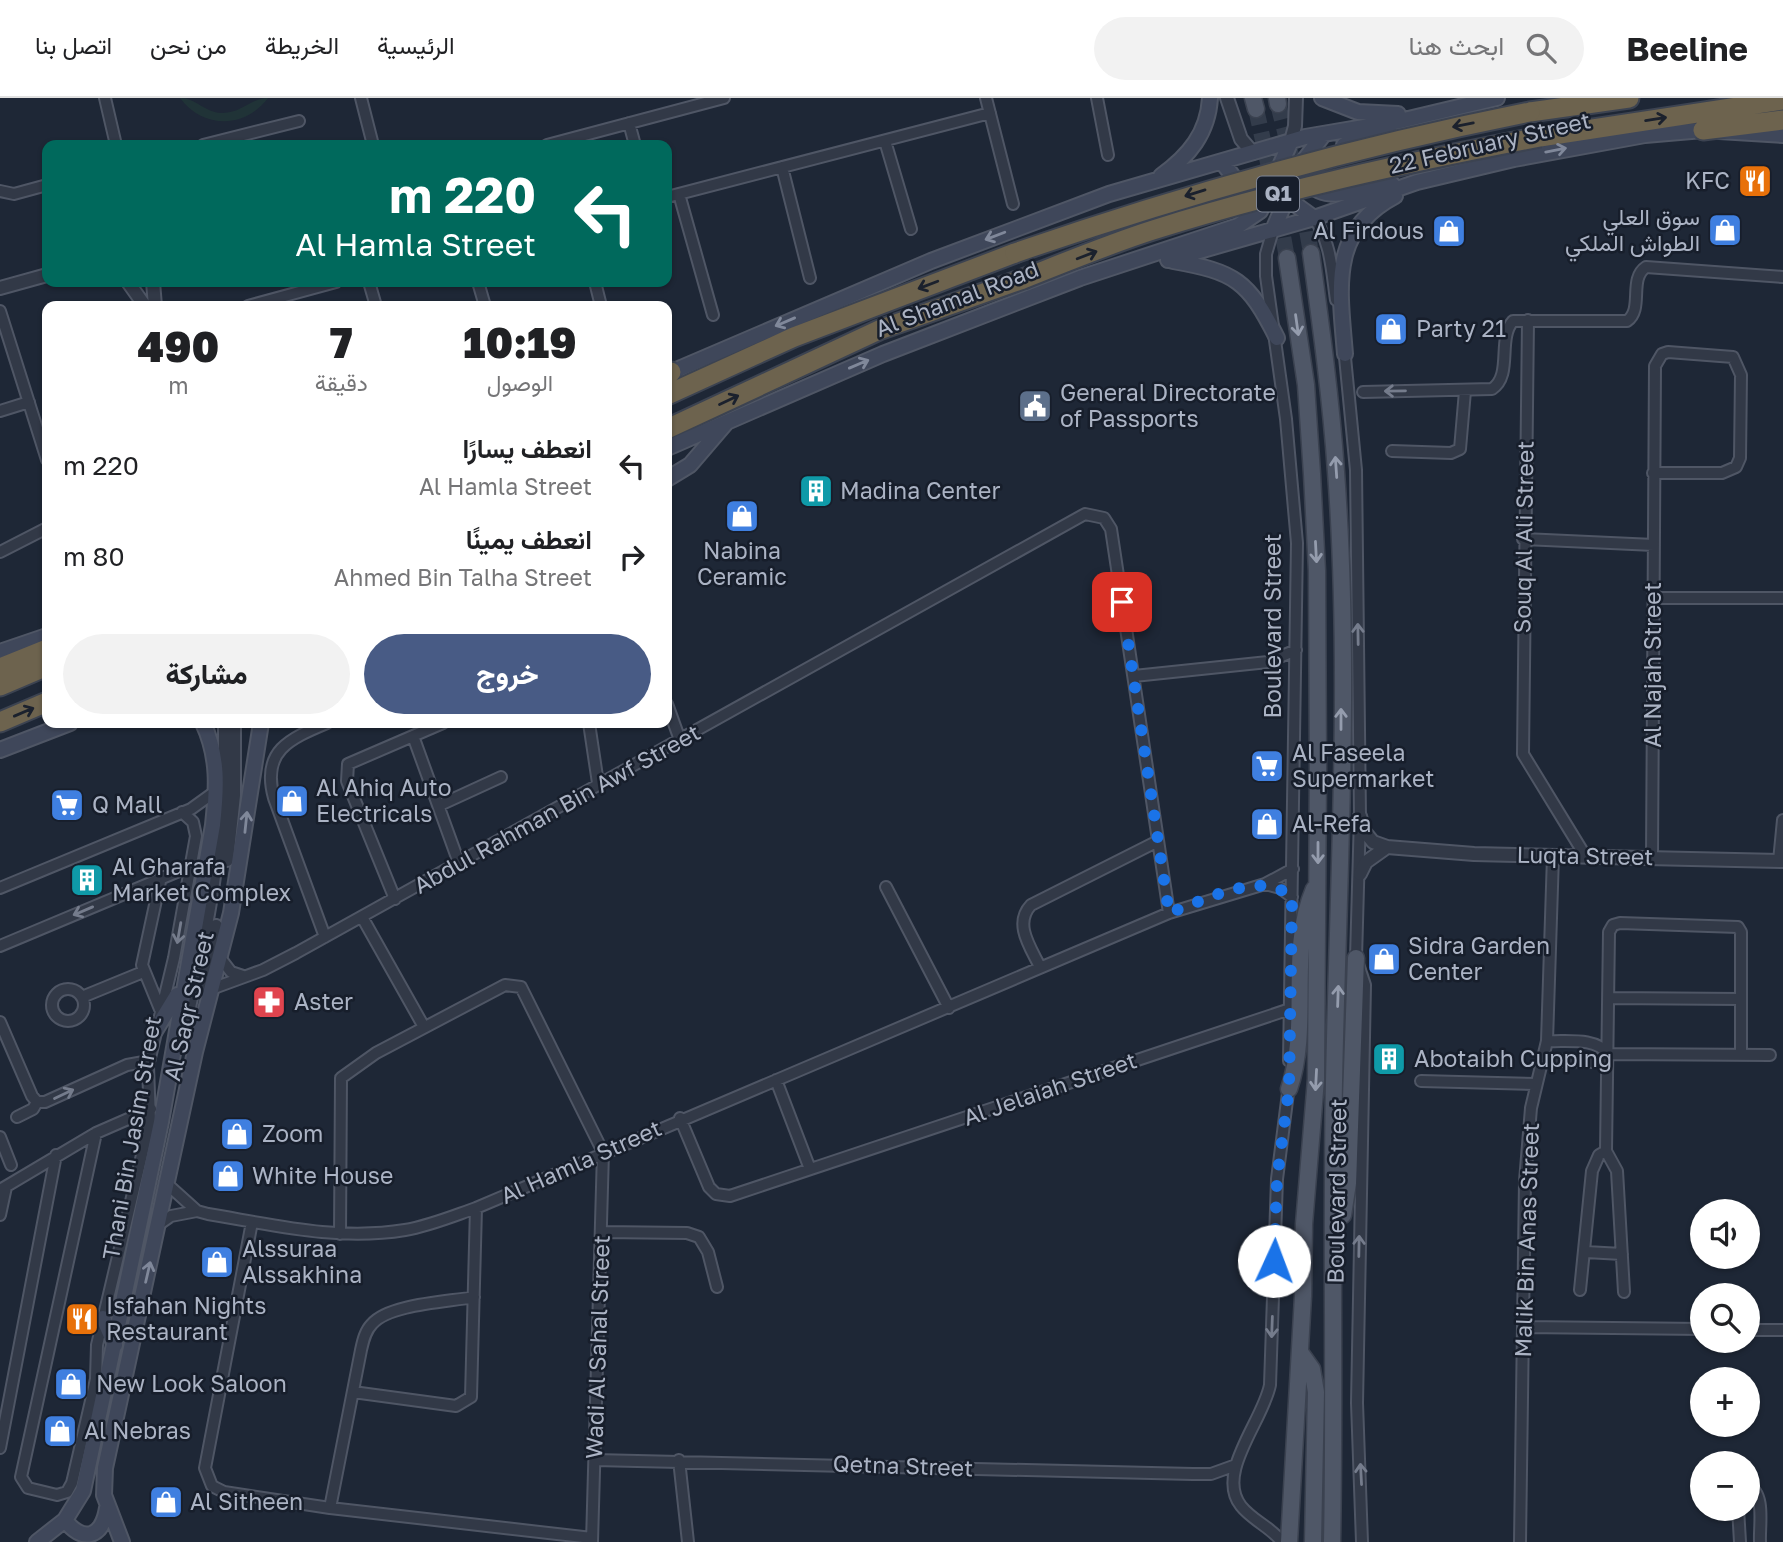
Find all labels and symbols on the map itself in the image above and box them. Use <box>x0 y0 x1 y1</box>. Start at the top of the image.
street label: 22 February Street <box>1386 105 1593 179</box>
one-way arrow <box>1644 112 1667 125</box>
one-way arrow <box>1452 119 1475 133</box>
one-way arrow <box>1544 143 1567 157</box>
restaurant icon: KFC <box>1736 162 1774 200</box>
place label: KFC <box>1685 166 1730 194</box>
road number: Q1 <box>1257 176 1299 212</box>
one-way arrow <box>1185 187 1207 200</box>
place label: سوق العلي الطواش الملكي <box>1565 202 1700 262</box>
shop icon: سوق العلي الطواش الملكي <box>1706 211 1744 249</box>
shop icon: Al Firdous <box>1430 212 1468 250</box>
place label: Al Firdous <box>1313 216 1424 244</box>
one-way arrow <box>985 230 1006 243</box>
one-way arrow <box>1076 247 1098 260</box>
street label: Al Shamal Road <box>871 254 1042 342</box>
one-way arrow <box>918 280 940 293</box>
shop icon: Party 21 <box>1372 310 1410 348</box>
one-way arrow <box>1291 314 1304 336</box>
place label: Party 21 <box>1416 314 1506 342</box>
one-way arrow <box>774 316 796 329</box>
one-way arrow <box>847 357 869 370</box>
place label: General Directorate of Passports <box>1060 378 1276 432</box>
one-way arrow <box>1384 384 1407 398</box>
public building icon: General Directorate of Passports <box>1016 387 1054 425</box>
one-way arrow <box>718 392 739 405</box>
street label: Souq Al Ali Street <box>1507 440 1539 634</box>
one-way arrow <box>1329 456 1342 479</box>
building icon: Madina Center <box>797 472 835 510</box>
place label: Madina Center <box>840 476 1000 504</box>
shop icon: Nabina Ceramic <box>723 497 761 535</box>
street label: Boulevard Street <box>1258 533 1286 719</box>
place label: Nabina Ceramic <box>697 536 787 590</box>
one-way arrow <box>1310 540 1323 563</box>
pin <box>1092 572 1152 632</box>
street label: Al Najah Street <box>1638 582 1666 748</box>
one-way arrow <box>1351 623 1365 646</box>
one-way arrow <box>12 705 34 718</box>
one-way arrow <box>1334 708 1348 731</box>
street label: Abdul Rahman Bin Awf Street <box>408 717 705 899</box>
place label: Al Faseela Supermarket <box>1292 738 1435 792</box>
supermarket icon: Al Faseela Supermarket <box>1248 747 1286 785</box>
place label: Al Ahiq Auto Electricals <box>316 773 452 827</box>
shop icon: Al Ahiq Auto Electricals <box>273 782 311 820</box>
supermarket icon: Q Mall <box>48 786 86 824</box>
place label: Q Mall <box>92 790 162 818</box>
shop icon: Al-Refa <box>1248 805 1286 843</box>
place label: Al-Refa <box>1292 809 1372 837</box>
one-way arrow <box>240 811 253 834</box>
street label: Luqta Street <box>1516 840 1654 870</box>
one-way arrow <box>1311 841 1325 864</box>
place label: Al Gharafa Market Complex <box>112 852 292 906</box>
building icon: Al Gharafa Market Complex <box>68 861 106 899</box>
one-way arrow <box>72 905 94 918</box>
one-way arrow <box>172 921 185 944</box>
street label: Al Saqr Street <box>157 928 219 1083</box>
place label: Sidra Garden Center <box>1408 931 1550 985</box>
shop icon: Sidra Garden Center <box>1365 940 1403 978</box>
pharmacy icon: Aster <box>250 983 288 1021</box>
one-way arrow <box>1331 984 1344 1007</box>
place label: Aster <box>294 987 353 1015</box>
street label: Thani Bin Jasim Street <box>96 1014 166 1262</box>
building icon: Abotaibh Cupping <box>1370 1040 1408 1078</box>
place label: Abotaibh Cupping <box>1414 1044 1612 1072</box>
street label: Al Jelaiah Street <box>959 1045 1140 1131</box>
one-way arrow <box>1309 1069 1322 1092</box>
one-way arrow <box>52 1087 74 1100</box>
street label: Boulevard Street <box>1320 1098 1352 1284</box>
street label: Al Hamla Street <box>496 1113 665 1209</box>
shop icon: Zoom <box>218 1115 256 1153</box>
place label: Zoom <box>262 1119 323 1147</box>
street label: Malik Bin Anas Street <box>1508 1122 1544 1358</box>
shop icon: White House <box>209 1157 247 1195</box>
place label: White House <box>252 1161 393 1189</box>
position arrow <box>1237 1224 1311 1298</box>
place label: Alssuraa Alssakhina <box>242 1234 362 1288</box>
street label: Wadi Al Sahal Street <box>579 1234 615 1460</box>
one-way arrow <box>1352 1235 1365 1258</box>
shop icon: Alssuraa Alssakhina <box>198 1243 236 1281</box>
one-way arrow <box>141 1261 155 1284</box>
place label: Isfahan Nights Restaurant <box>106 1291 266 1345</box>
restaurant icon: Isfahan Nights Restaurant <box>63 1300 101 1338</box>
one-way arrow <box>1266 1316 1279 1339</box>
shop icon: New Look Saloon <box>52 1365 90 1403</box>
place label: New Look Saloon <box>96 1369 287 1397</box>
shop icon: Al Nebras <box>41 1412 79 1450</box>
place label: Al Nebras <box>84 1416 191 1444</box>
street label: Qetna Street <box>832 1449 974 1481</box>
one-way arrow <box>1355 1463 1368 1486</box>
shop icon: Al Sitheen <box>147 1483 185 1521</box>
place label: Al Sitheen <box>190 1487 303 1515</box>

